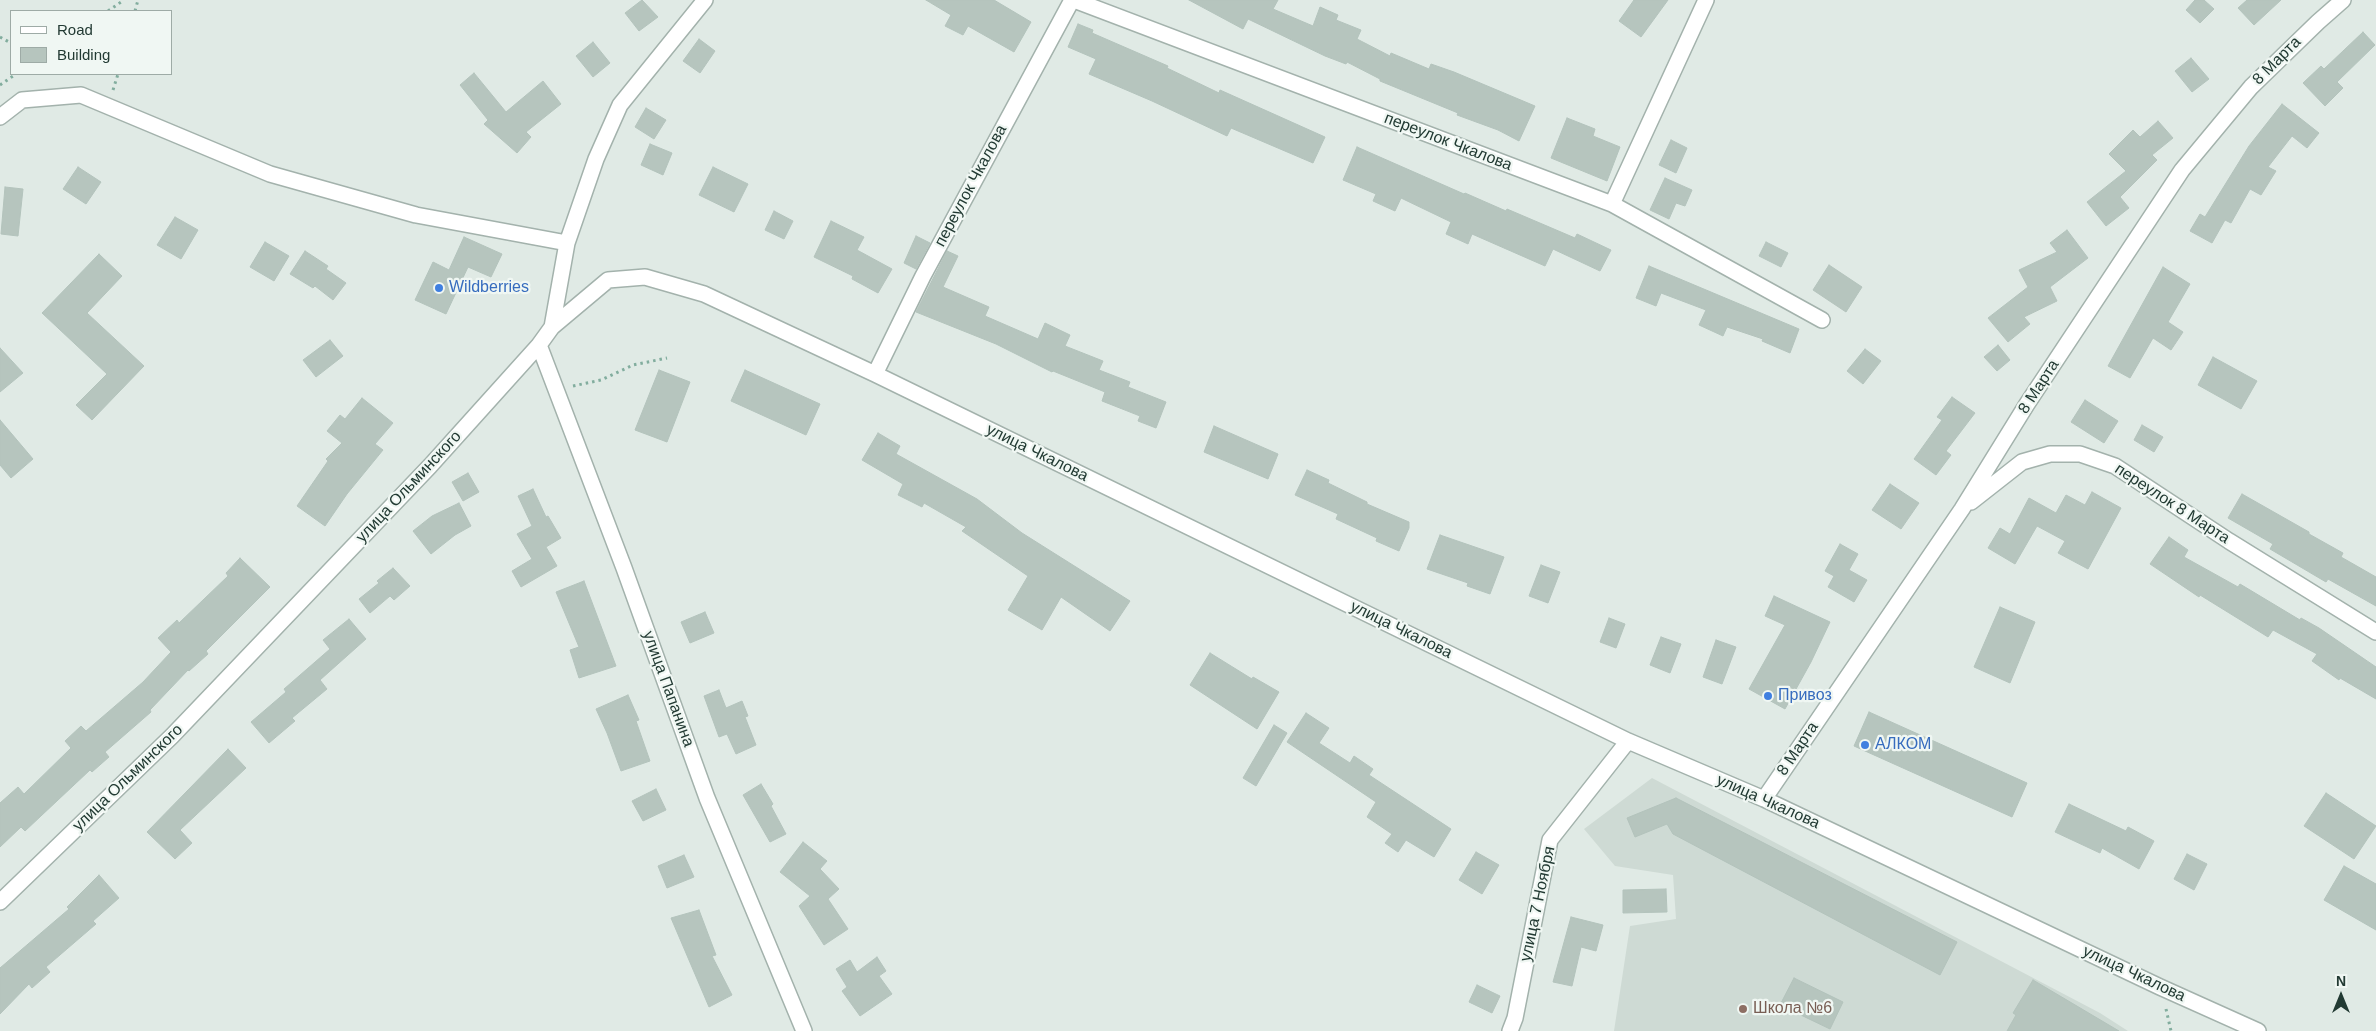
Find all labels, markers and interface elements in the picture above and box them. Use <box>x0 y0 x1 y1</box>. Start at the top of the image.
legend <box>10 10 172 75</box>
text: Road <box>57 21 93 38</box>
street label: 8 Марта <box>2249 33 2305 89</box>
text: Building <box>57 46 110 63</box>
street label: переулок Чкалова <box>1381 109 1515 175</box>
street label: переулок Чкалова <box>931 122 1011 250</box>
place label: Wildberries <box>449 278 529 298</box>
marker: Wildberries <box>433 282 445 294</box>
street label: 8 Марта <box>2015 356 2063 418</box>
street label: улица Чкалова <box>983 420 1091 486</box>
street label: улица Ольминского <box>352 427 466 547</box>
street label: переулок 8 Марта <box>2111 460 2233 548</box>
street label: улица Чкалова <box>1347 597 1455 663</box>
street label: улица Папанина <box>638 628 698 750</box>
place label: Привоз <box>1778 686 1832 706</box>
marker: Привоз <box>1762 690 1774 702</box>
street label: 8 Марта <box>1773 719 1823 779</box>
street label: улица Ольминского <box>69 721 187 835</box>
place label: АЛКОМ <box>1875 735 1931 755</box>
marker: АЛКОМ <box>1859 739 1871 751</box>
street label: улица Чкалова <box>1713 771 1823 833</box>
street label: улица 7 Ноября <box>1516 845 1560 963</box>
street label: улица Чкалова <box>2080 942 2188 1006</box>
north arrow <box>2316 971 2366 1021</box>
text: N <box>2336 973 2346 989</box>
place label: Школа №6 <box>1753 999 1832 1019</box>
marker: Школа №6 <box>1737 1003 1749 1015</box>

